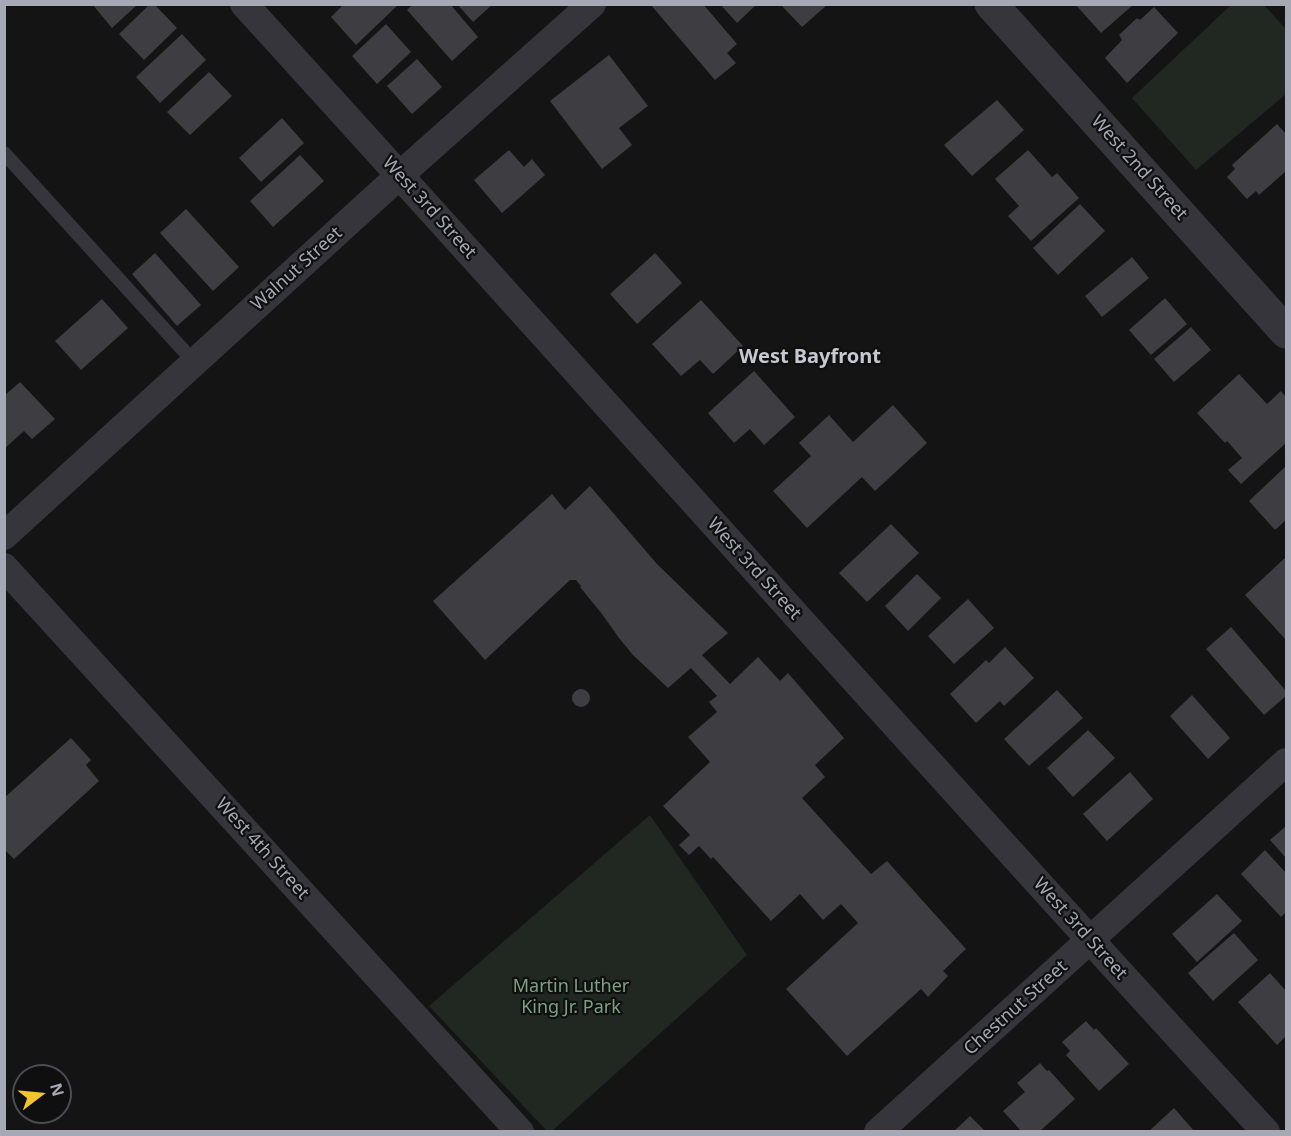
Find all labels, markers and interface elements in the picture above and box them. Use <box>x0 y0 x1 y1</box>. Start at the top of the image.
street label: West 2nd Street <box>1086 111 1192 225</box>
street label: West 3rd Street <box>378 153 480 263</box>
street label: Walnut Street <box>247 223 347 315</box>
district label: West Bayfront <box>739 345 881 369</box>
street label: West 3rd Street <box>703 514 805 624</box>
street label: West 4th Street <box>211 794 313 904</box>
street label: West 3rd Street <box>1029 874 1131 984</box>
street label: Chestnut Street <box>960 956 1072 1060</box>
park label: Martin Luther King Jr. Park <box>513 976 629 1018</box>
north arrow <box>12 1064 72 1124</box>
text: N <box>45 1080 70 1099</box>

